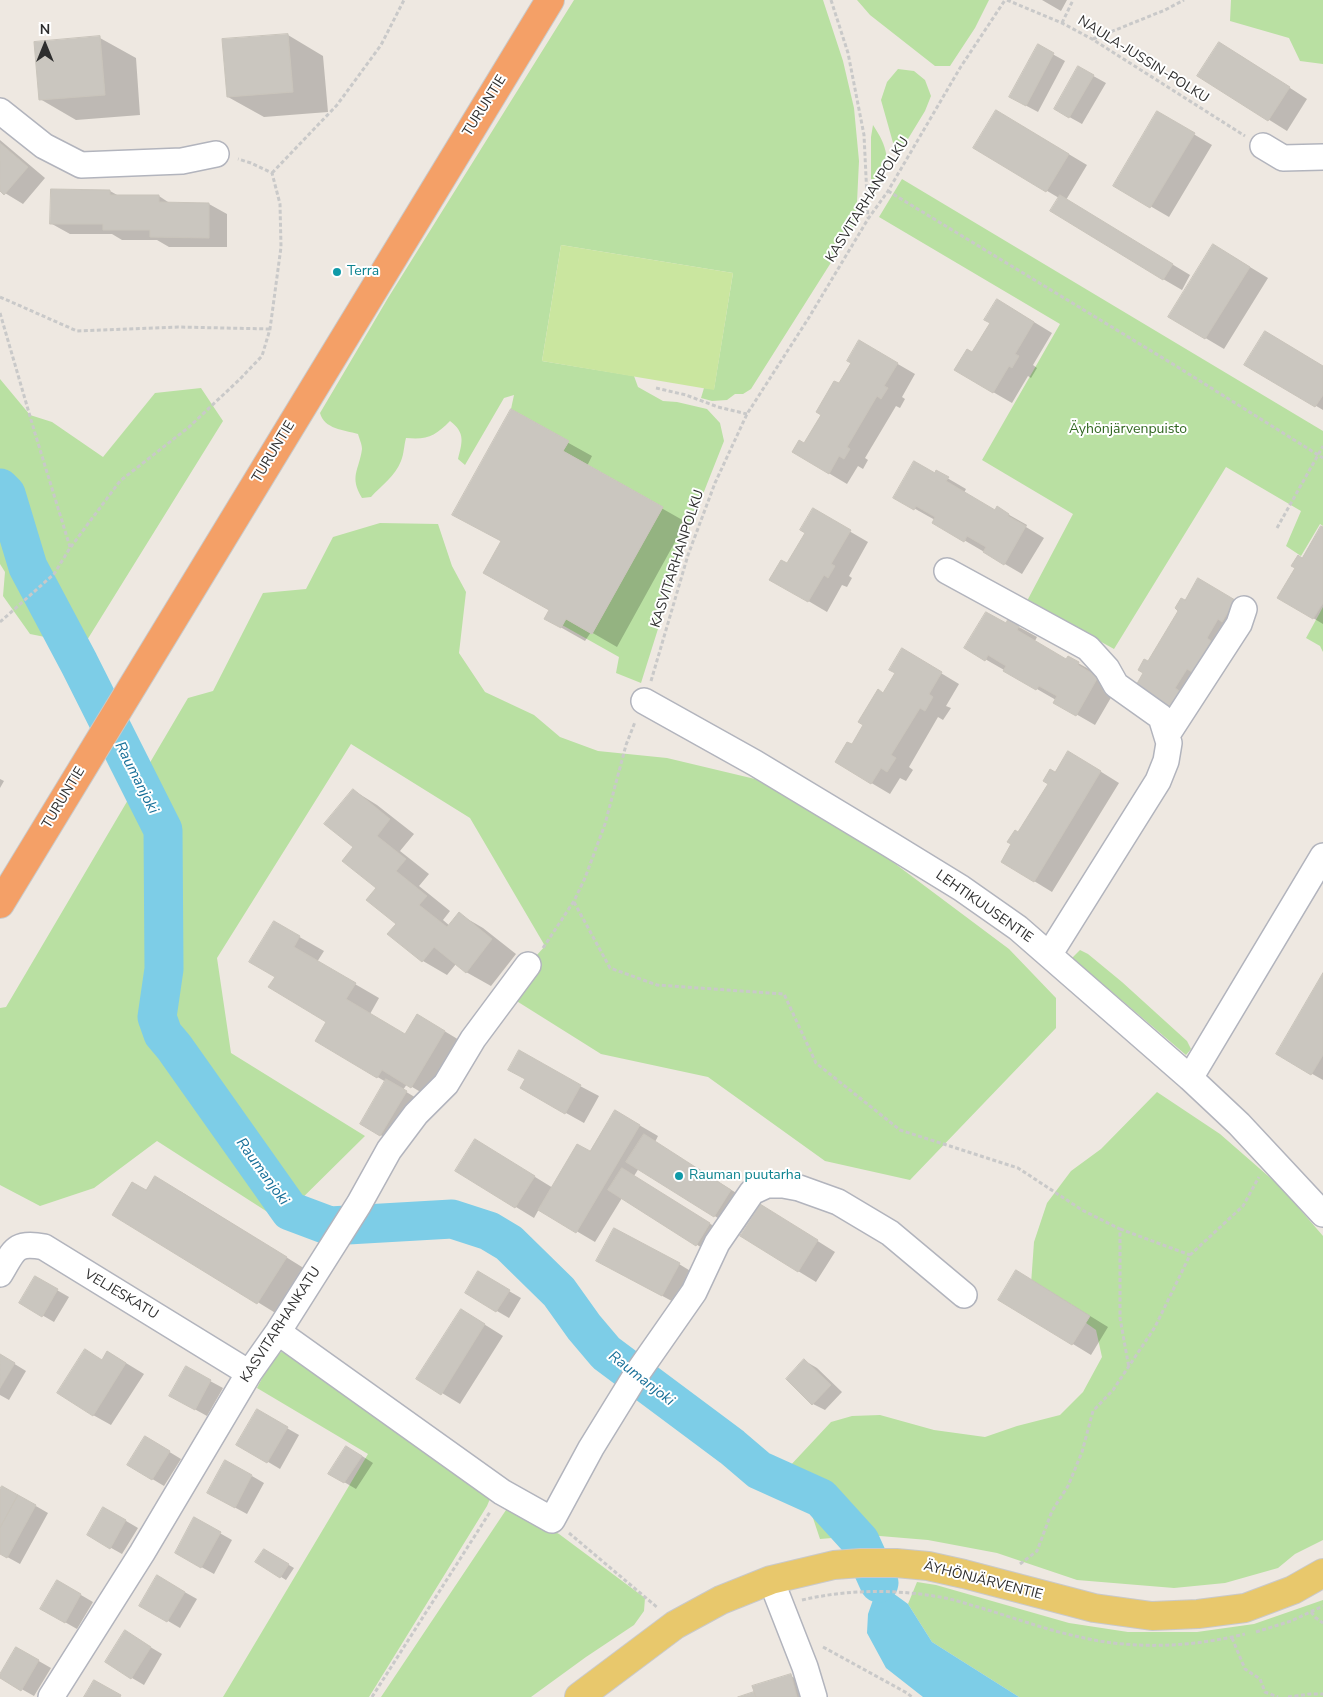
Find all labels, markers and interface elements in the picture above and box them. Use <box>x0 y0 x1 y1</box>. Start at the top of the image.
street label: NAULA-JUSSIN-POLKU <box>1074 13 1212 107</box>
north arrow <box>20 20 70 70</box>
text: N <box>40 20 50 39</box>
street label: TURUNTIE <box>460 72 510 140</box>
street label: KASVITARHANPOLKU <box>823 134 913 266</box>
place label: Terra <box>347 264 379 280</box>
marker: Terra <box>331 266 343 278</box>
street label: TURUNTIE <box>249 418 299 486</box>
park label: Äyhönjärvenpuisto <box>1069 422 1187 438</box>
street label: KASVITARHANPOLKU <box>648 488 708 630</box>
water label: Raumanjoki <box>110 739 162 817</box>
street label: TURUNTIE <box>39 764 89 832</box>
street label: LEHTIKUUSENTIE <box>932 867 1036 947</box>
water label: Raumanjoki <box>232 1135 292 1209</box>
place label: Rauman puutarha <box>689 1168 801 1184</box>
marker: Rauman puutarha <box>673 1170 685 1182</box>
street label: KASVITARHANKATU <box>237 1264 325 1386</box>
street label: VELJESKATU <box>81 1266 161 1324</box>
water label: Raumanjoki <box>605 1348 677 1410</box>
street label: ÄYHÖNJÄRVENTIE <box>922 1558 1044 1604</box>

